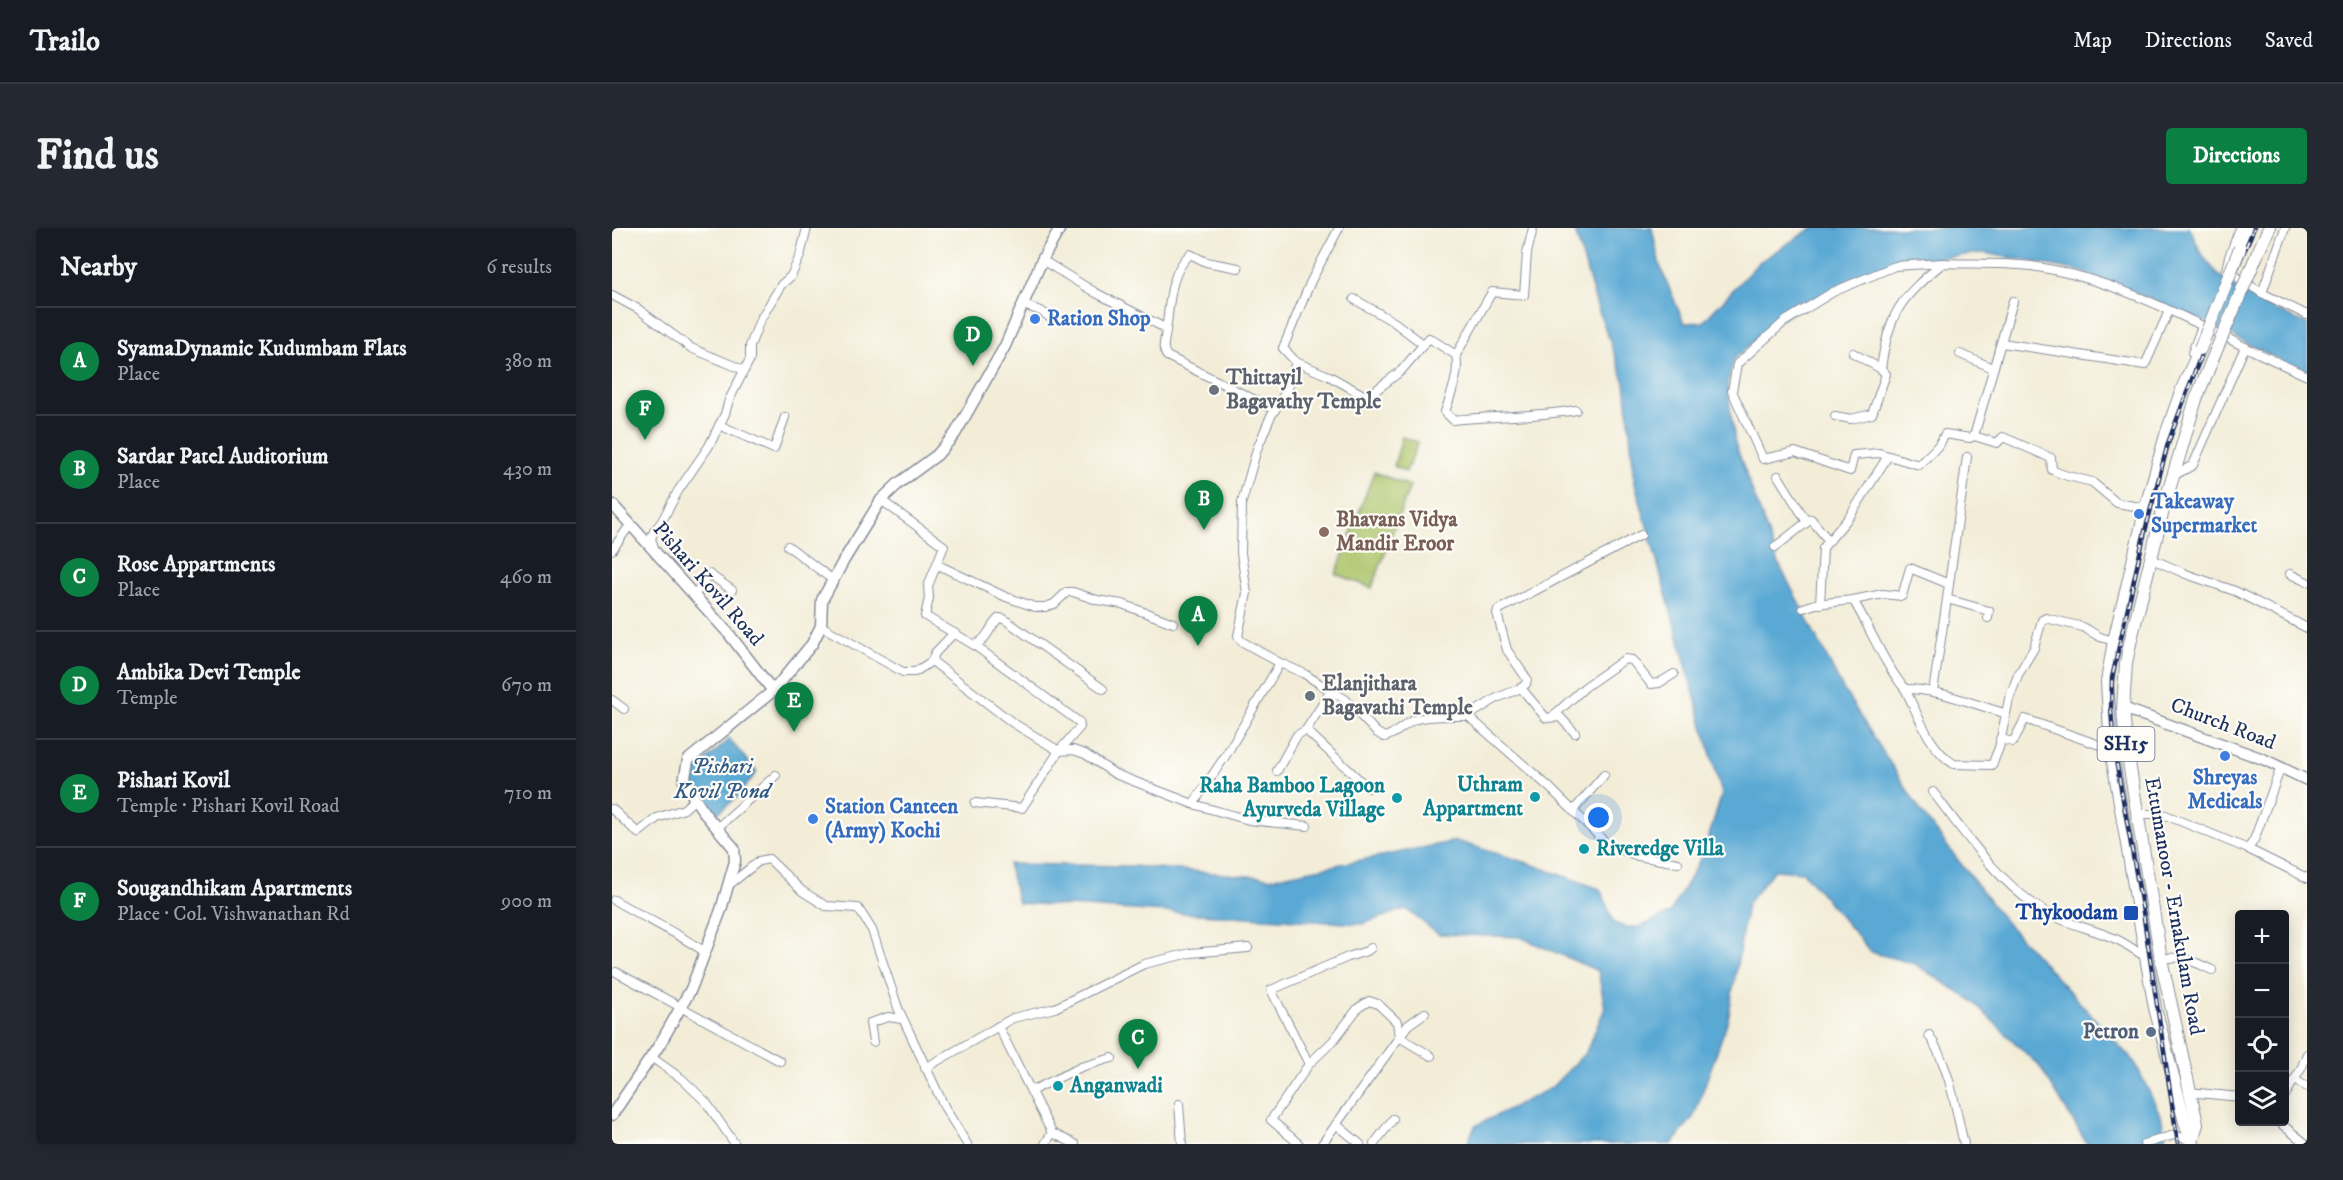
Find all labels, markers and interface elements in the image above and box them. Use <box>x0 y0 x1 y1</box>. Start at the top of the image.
text: Trailo <box>30 24 100 59</box>
text: Map <box>2073 28 2112 54</box>
text: Directions <box>2145 28 2232 54</box>
text: Saved <box>2265 28 2313 54</box>
button: Directions <box>2166 128 2307 184</box>
text: Find us <box>36 130 159 182</box>
text: Nearby <box>60 251 137 284</box>
text: 6 results <box>486 255 552 280</box>
place label: Ration Shop <box>1047 306 1151 332</box>
marker: Ration Shop <box>1028 312 1042 326</box>
pin: D <box>954 316 992 366</box>
text: SyamaDynamic Kudumbam Flats <box>117 335 407 362</box>
text: A <box>73 349 86 374</box>
text: 380 m <box>504 349 552 374</box>
text: Place <box>117 362 160 387</box>
place label: Thittayil Bagavathy Temple <box>1225 365 1381 415</box>
marker: Thittayil Bagavathy Temple <box>1207 383 1221 397</box>
pin: F <box>626 390 664 440</box>
text: Sardar Patel Auditorium <box>117 443 329 470</box>
text: B <box>73 457 86 482</box>
text: 430 m <box>503 457 552 482</box>
text: Place <box>117 470 160 495</box>
pin: B <box>1184 480 1224 530</box>
place label: Takeaway Supermarket <box>2150 489 2258 539</box>
place label: Bhavans Vidya Mandir Eroor <box>1336 507 1459 557</box>
marker: Takeaway Supermarket <box>2132 507 2146 521</box>
street label: Pishari Kovil Road <box>647 517 769 652</box>
marker: Bhavans Vidya Mandir Eroor <box>1317 525 1331 539</box>
text: Rose Appartments <box>117 551 275 578</box>
text: C <box>73 565 86 590</box>
text: 460 m <box>500 565 552 590</box>
text: Place <box>117 578 160 603</box>
pin: A <box>1178 596 1218 646</box>
text: Ambika Devi Temple <box>117 659 301 686</box>
place label: Elanjithara Bagavathi Temple <box>1322 671 1473 721</box>
text: D <box>72 673 87 698</box>
text: 670 m <box>501 673 552 698</box>
pin: E <box>774 682 813 732</box>
text: Temple <box>117 686 178 711</box>
marker: Elanjithara Bagavathi Temple <box>1303 689 1317 703</box>
street label: Church Road <box>2167 692 2280 756</box>
road number: SH15 <box>2098 727 2155 761</box>
marker: Shreyas Medicals <box>2218 749 2232 763</box>
water label: Pishari Kovil Pond <box>673 753 774 805</box>
place label: Shreyas Medicals <box>2188 765 2262 815</box>
text: Pishari Kovil <box>117 767 230 794</box>
place label: Uthram Appartment <box>1422 772 1523 822</box>
place label: Raha Bamboo Lagoon Ayurveda Village <box>1199 773 1386 823</box>
street label: Ettumanoor - Ernakulam Road <box>2138 775 2210 1038</box>
text: E <box>72 781 87 806</box>
text: 710 m <box>504 781 552 806</box>
marker: Uthram Appartment <box>1528 790 1542 804</box>
marker: Raha Bamboo Lagoon Ayurveda Village <box>1390 791 1404 805</box>
text: Temple · Pishari Kovil Road <box>117 794 340 819</box>
place label: Station Canteen (Army) Kochi <box>825 794 959 844</box>
your location <box>1584 803 1613 832</box>
marker: Station Canteen (Army) Kochi <box>806 812 820 826</box>
place label: Riveredge Villa <box>1596 836 1725 862</box>
marker: Riveredge Villa <box>1577 842 1591 856</box>
text: Sougandhikam Apartments <box>117 875 352 902</box>
text: F <box>73 889 86 914</box>
text: 900 m <box>501 889 552 914</box>
place label: Thykoodam <box>2015 900 2118 926</box>
text: Place · Col. Vishwanathan Rd <box>117 902 350 927</box>
marker: Thykoodam <box>2122 904 2140 922</box>
map controls <box>2235 910 2289 1126</box>
button: + <box>2235 910 2289 964</box>
button: − <box>2235 964 2289 1018</box>
button: locate <box>2235 1018 2289 1072</box>
place label: Petron <box>2083 1019 2140 1045</box>
pin: C <box>1118 1020 1158 1069</box>
marker: Petron <box>2144 1025 2158 1039</box>
button: layers <box>2235 1072 2289 1126</box>
place label: Anganwadi <box>1069 1073 1163 1099</box>
marker: Anganwadi <box>1051 1079 1065 1093</box>

